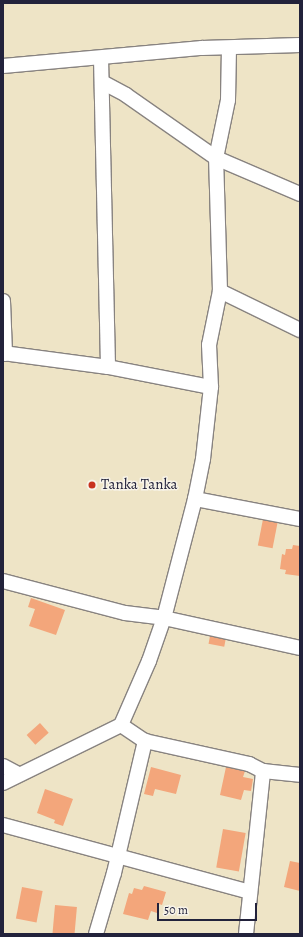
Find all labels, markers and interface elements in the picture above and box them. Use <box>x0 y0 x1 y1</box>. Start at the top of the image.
place label: Tanka Tanka <box>101 476 178 494</box>
marker: Tanka Tanka <box>86 479 98 491</box>
scale bar <box>159 895 259 921</box>
text: 50 m <box>164 902 188 918</box>

